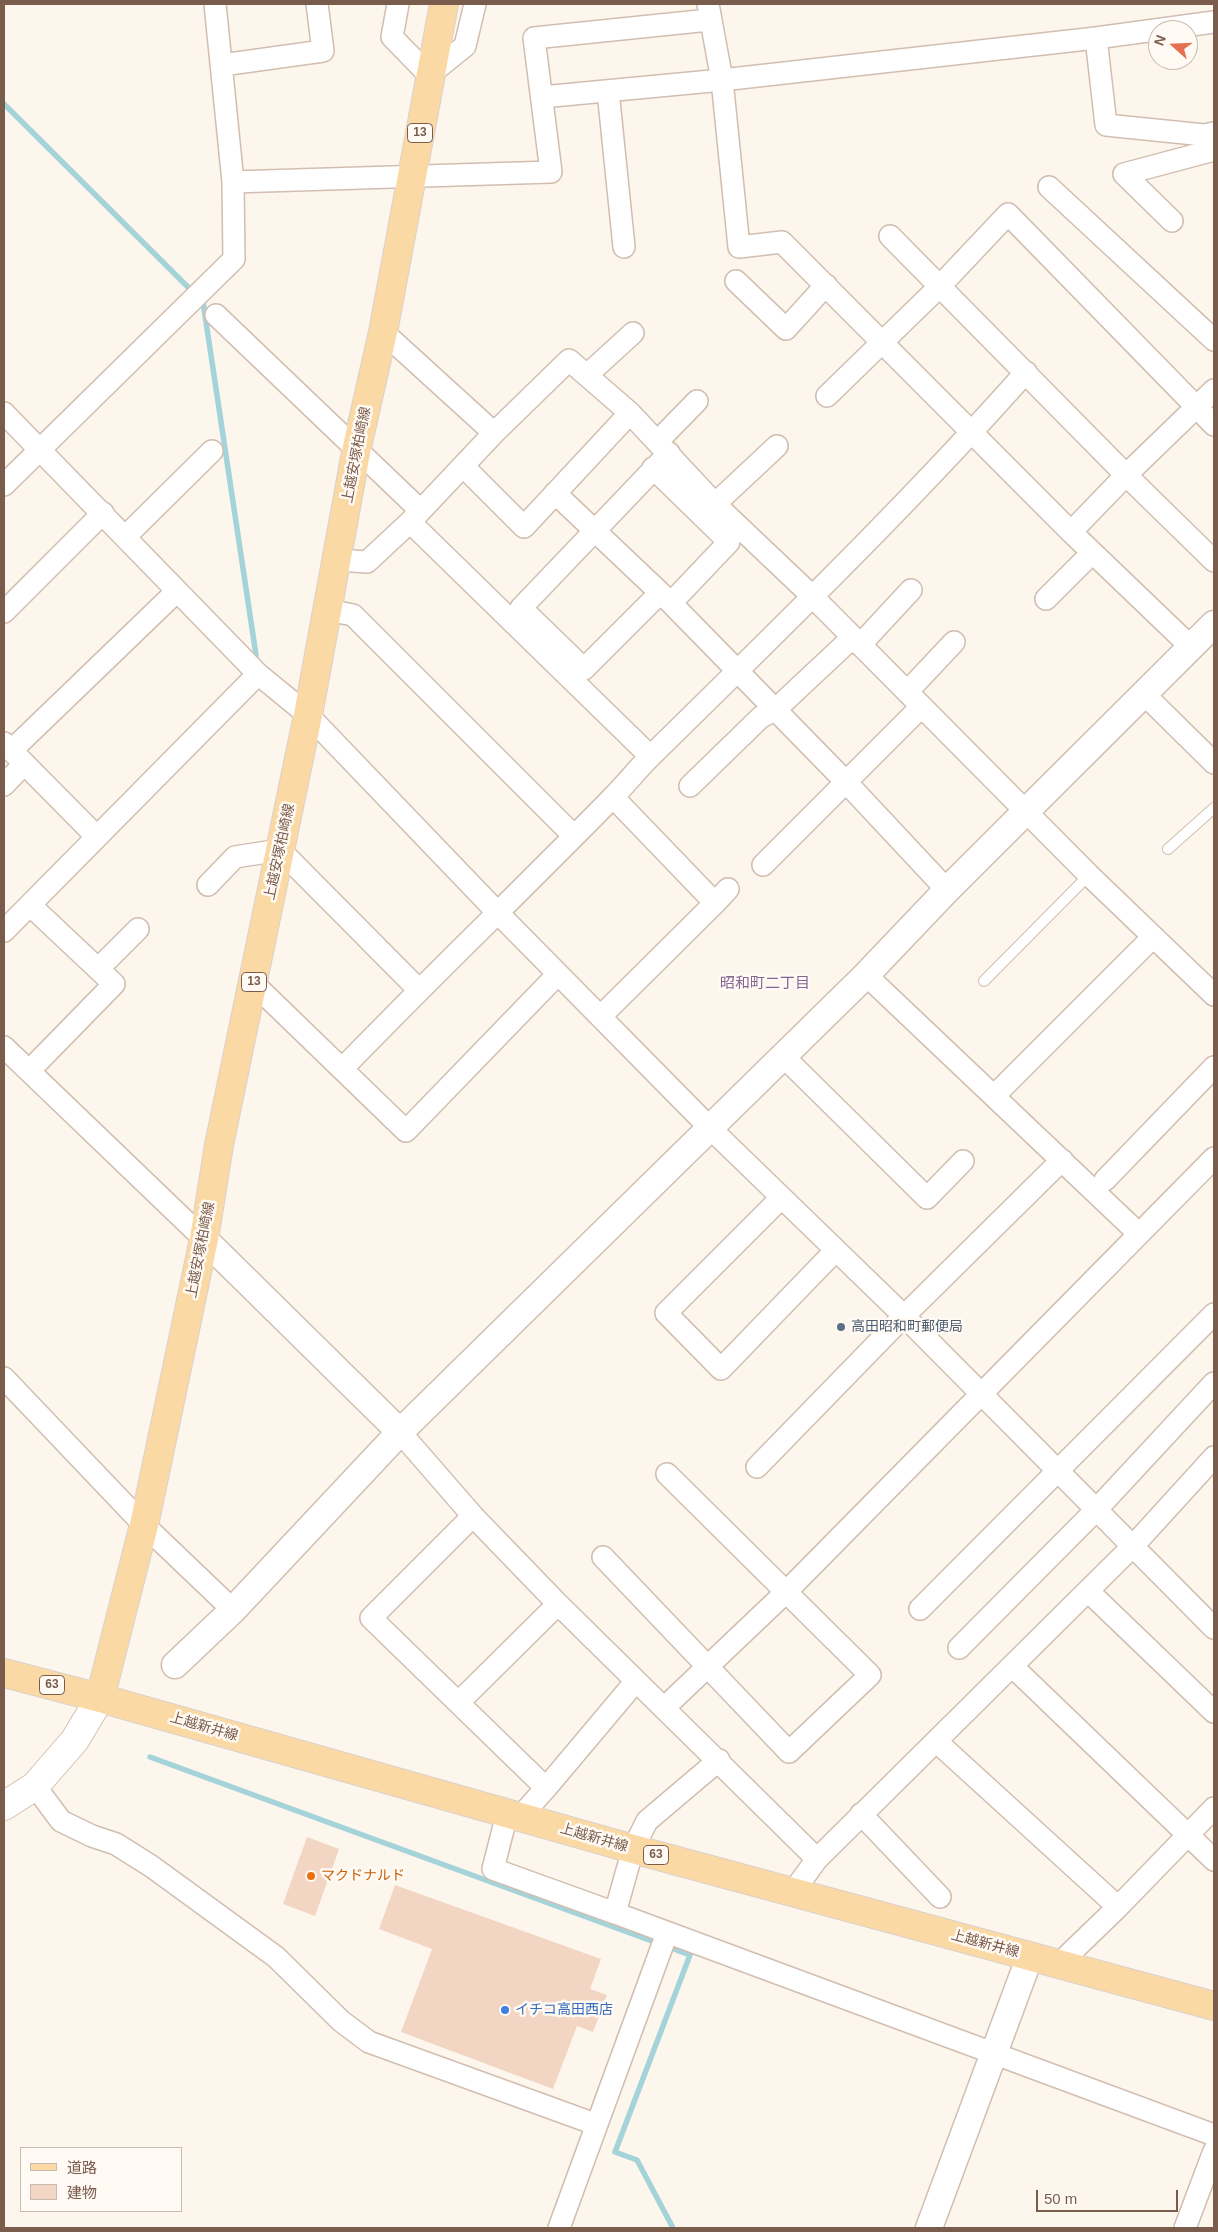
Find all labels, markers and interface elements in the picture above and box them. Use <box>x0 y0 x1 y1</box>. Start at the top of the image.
north arrow <box>1148 20 1198 70</box>
text: N <box>1151 33 1169 48</box>
road number: 13 <box>408 124 432 142</box>
street label: 上越安塚柏崎線 <box>339 405 375 505</box>
street label: 上越安塚柏崎線 <box>262 802 298 902</box>
road number: 13 <box>242 972 266 992</box>
district label: 昭和町二丁目 <box>720 975 810 993</box>
street label: 上越安塚柏崎線 <box>183 1200 219 1300</box>
place label: 高田昭和町郵便局 <box>851 1319 963 1335</box>
marker: 高田昭和町郵便局 <box>835 1321 847 1333</box>
road number: 63 <box>40 1676 64 1694</box>
street label: 上越新井線 <box>168 1709 240 1745</box>
street label: 上越新井線 <box>558 1820 630 1856</box>
road number: 63 <box>644 1846 668 1864</box>
place label: マクドナルド <box>321 1868 405 1884</box>
marker: マクドナルド <box>305 1870 317 1882</box>
street label: 上越新井線 <box>949 1927 1021 1961</box>
place label: イチコ高田西店 <box>515 2002 613 2018</box>
marker: イチコ高田西店 <box>499 2004 511 2016</box>
legend <box>20 2147 182 2212</box>
text: 道路 <box>67 2159 97 2176</box>
scale bar <box>1038 2180 1180 2212</box>
text: 建物 <box>67 2184 97 2201</box>
text: 50 m <box>1044 2190 1077 2207</box>

